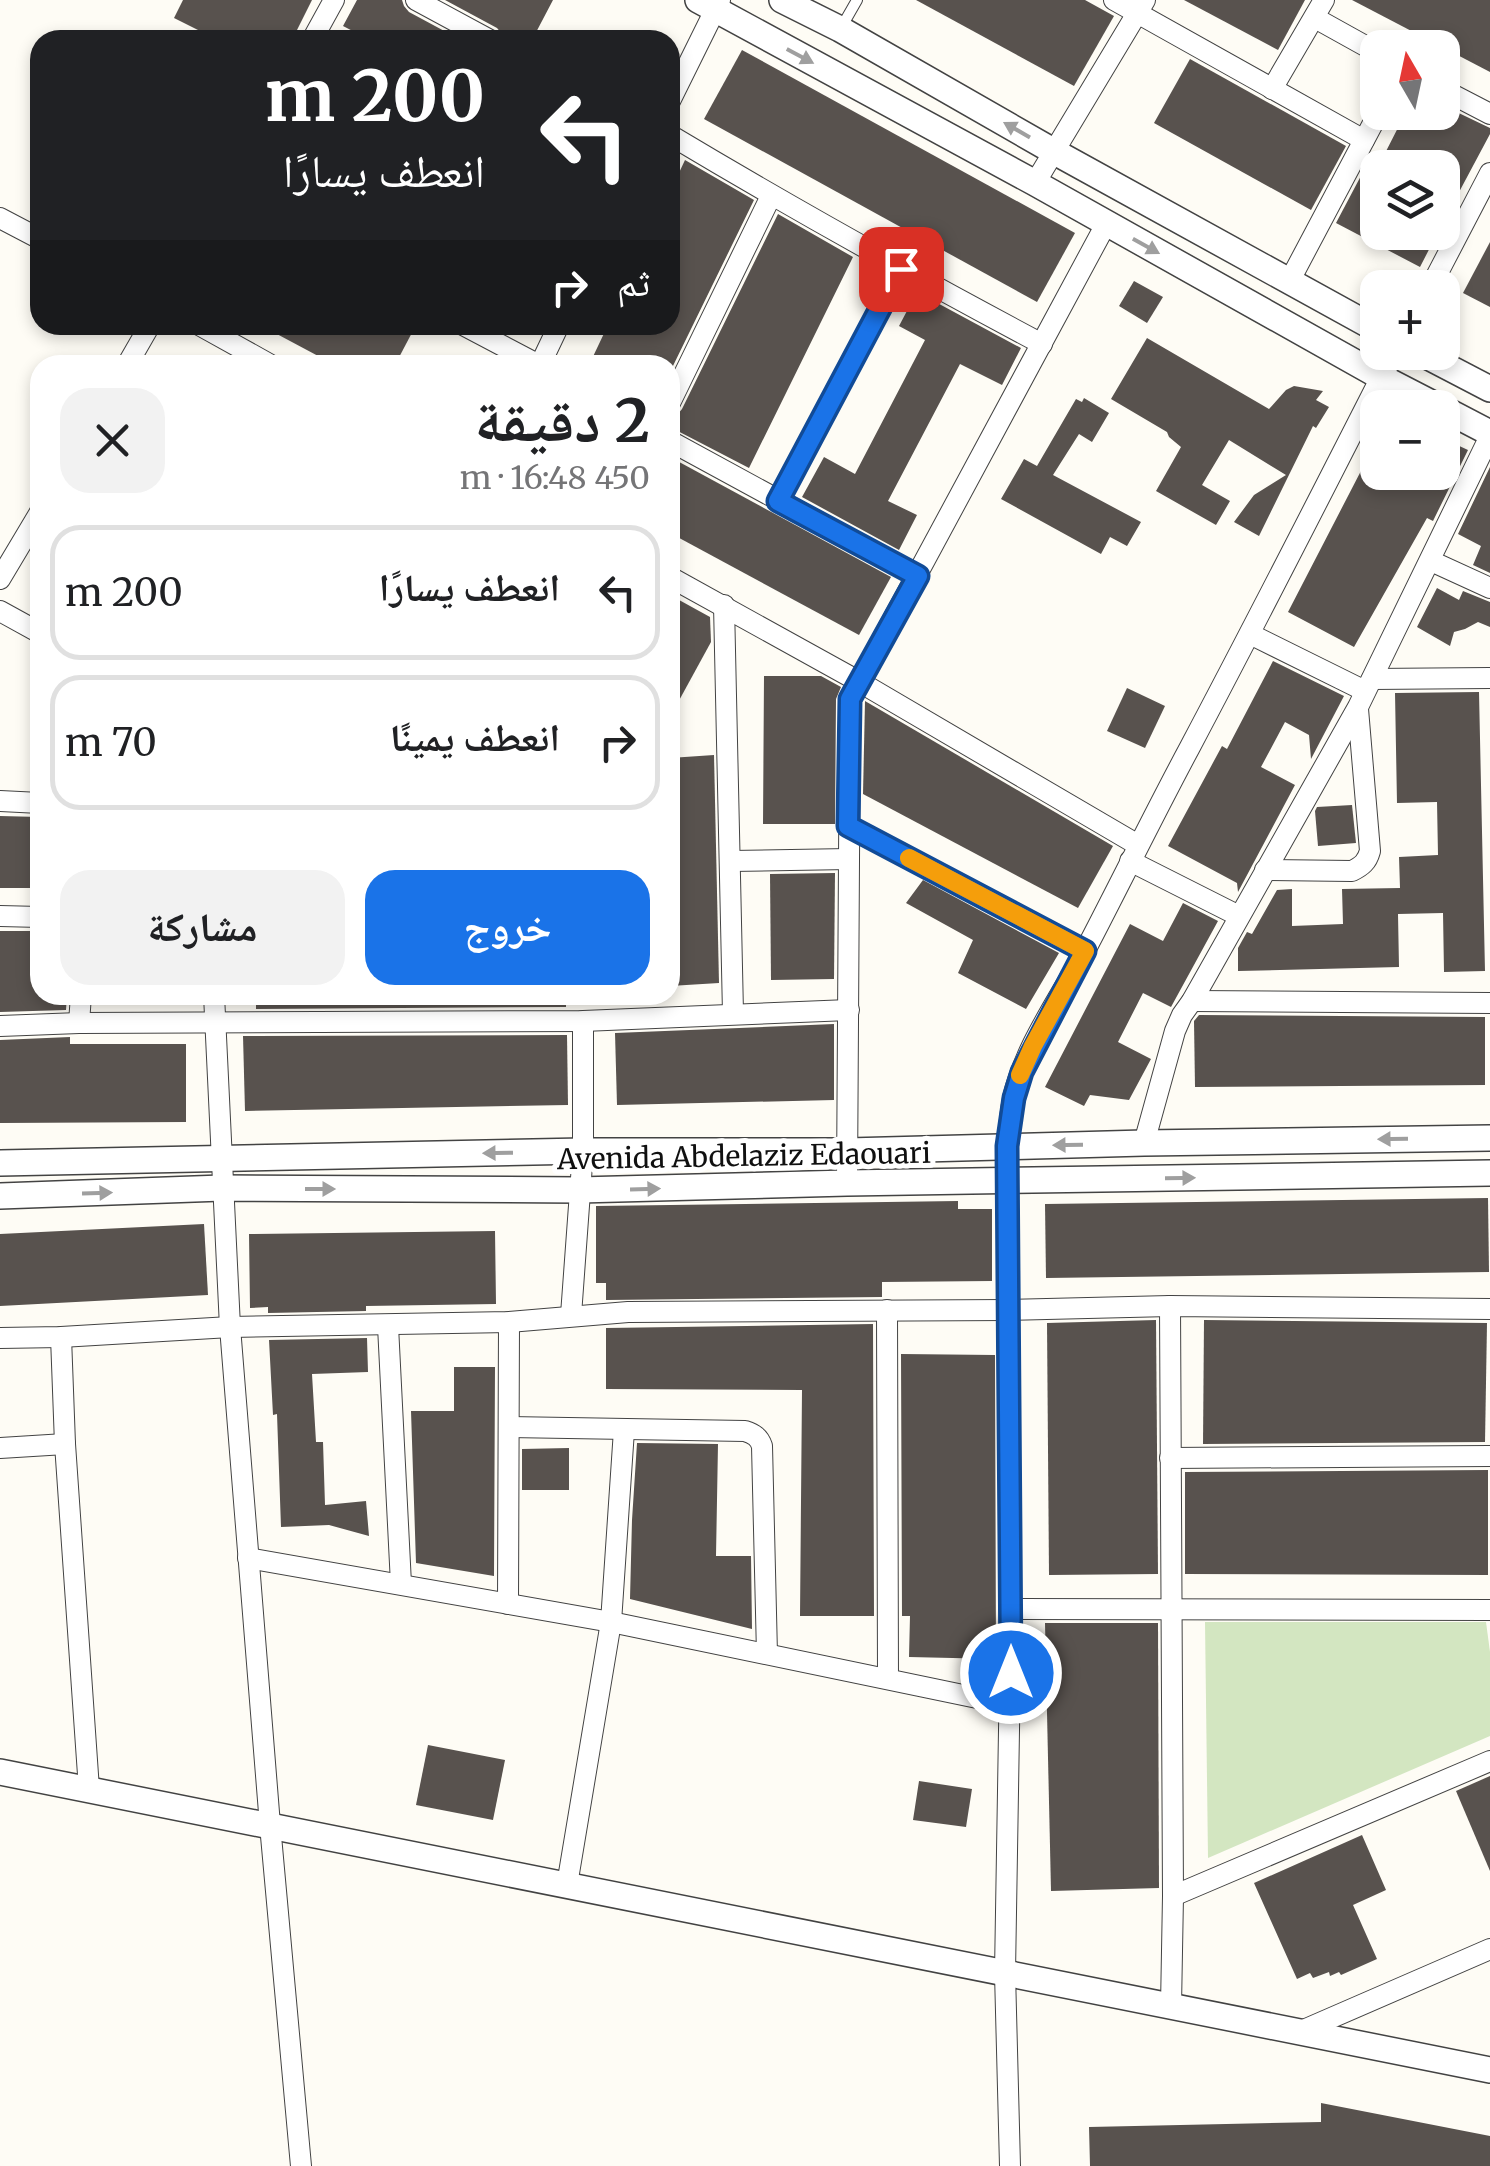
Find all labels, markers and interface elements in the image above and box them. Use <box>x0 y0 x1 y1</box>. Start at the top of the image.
north arrow <box>1360 30 1460 130</box>
map controls <box>1360 30 1460 490</box>
one-way arrow <box>786 47 815 64</box>
text: 200 m <box>265 52 485 140</box>
icon: left <box>520 70 650 200</box>
one-way arrow <box>1002 122 1031 139</box>
text: انعطف يسارًا <box>283 143 485 199</box>
button: layers <box>1360 150 1460 250</box>
pin <box>859 227 944 312</box>
one-way arrow <box>1132 238 1161 255</box>
icon: arrive <box>874 242 929 297</box>
text: ثم <box>617 259 650 306</box>
icon: right <box>542 260 597 315</box>
button: + <box>1360 270 1460 370</box>
text: 2 دقيقة <box>474 383 650 458</box>
button: close <box>60 388 165 493</box>
button: − <box>1360 390 1460 490</box>
text: 450 m · 16:48 <box>460 458 650 498</box>
text: انعطف يسارًا <box>379 564 560 611</box>
icon: left <box>590 565 645 620</box>
text: 200 m <box>65 569 183 616</box>
text: انعطف يمينًا <box>390 714 560 761</box>
icon: right <box>590 715 645 770</box>
text: 70 m <box>65 719 157 766</box>
button: مشاركة <box>60 870 345 985</box>
button: خروج <box>365 870 650 985</box>
one-way arrow <box>1376 1131 1408 1147</box>
street label: Avenida Abdelaziz Edaouari <box>556 1135 931 1177</box>
one-way arrow <box>1051 1137 1083 1153</box>
one-way arrow <box>481 1145 513 1161</box>
one-way arrow <box>1164 1170 1196 1186</box>
one-way arrow <box>629 1180 661 1196</box>
one-way arrow <box>304 1181 336 1197</box>
one-way arrow <box>82 1184 114 1200</box>
position arrow <box>959 1621 1063 1725</box>

